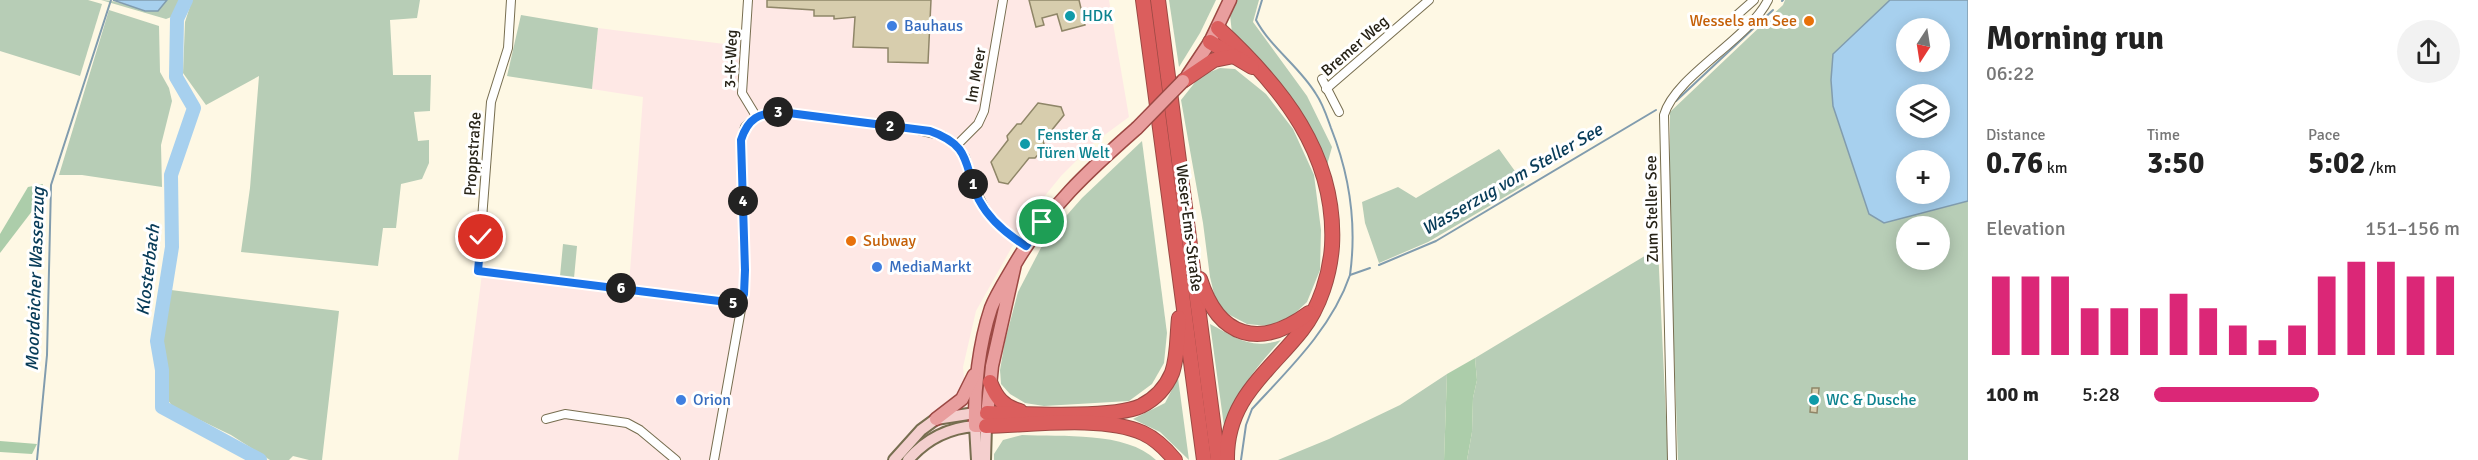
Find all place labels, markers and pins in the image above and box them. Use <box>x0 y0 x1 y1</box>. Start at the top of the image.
place label: HDK <box>1082 6 1113 26</box>
marker: HDK <box>1063 9 1077 23</box>
place label: Wessels am See <box>1690 11 1797 31</box>
marker: Wessels am See <box>1802 14 1816 28</box>
place label: Bauhaus <box>904 16 963 36</box>
marker: Bauhaus <box>885 19 899 33</box>
pin: 3 <box>763 97 793 127</box>
pin: 2 <box>875 111 905 141</box>
place label: Fenster & Türen Welt <box>1037 125 1110 163</box>
marker: Fenster & Türen Welt <box>1018 137 1032 151</box>
pin: 1 <box>958 169 988 199</box>
pin: 4 <box>728 186 758 216</box>
pin <box>1016 196 1067 247</box>
pin <box>455 211 506 262</box>
place label: Subway <box>863 231 916 251</box>
marker: Subway <box>844 234 858 248</box>
place label: MediaMarkt <box>889 257 972 277</box>
marker: MediaMarkt <box>870 260 884 274</box>
pin: 6 <box>606 273 636 303</box>
pin: 5 <box>718 288 748 318</box>
place label: Orion <box>693 390 731 410</box>
place label: WC & Dusche <box>1826 390 1917 410</box>
marker: Orion <box>674 393 688 407</box>
marker: WC & Dusche <box>1807 393 1821 407</box>

